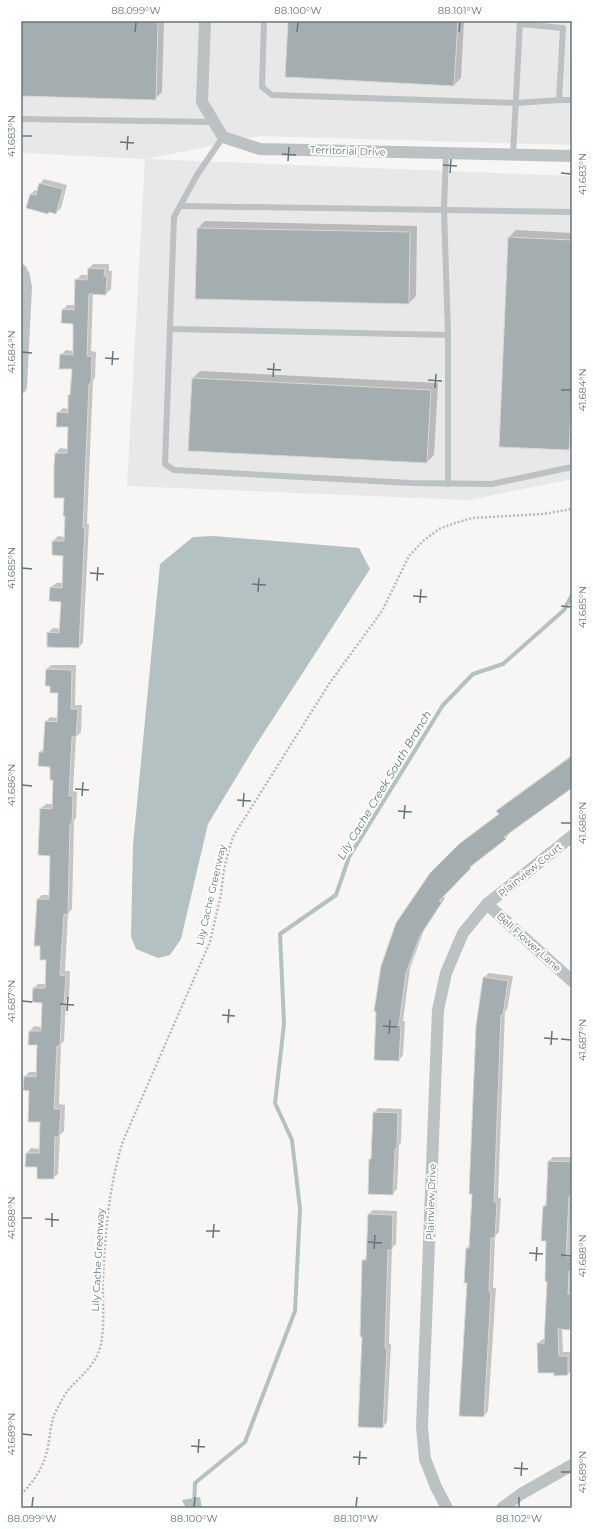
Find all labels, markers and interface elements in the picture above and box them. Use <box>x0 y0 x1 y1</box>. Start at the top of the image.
text: 88.099°W <box>111 4 161 17</box>
text: 88.100°W <box>274 4 322 17</box>
text: 88.101°W <box>438 4 482 17</box>
text: 41.683°N <box>5 115 18 157</box>
street label: Territorial Drive <box>310 143 386 159</box>
text: 41.683°N <box>576 153 589 195</box>
text: 41.684°N <box>5 330 18 374</box>
text: 41.684°N <box>576 368 589 412</box>
text: 41.685°N <box>5 547 18 589</box>
text: 41.685°N <box>576 586 589 628</box>
water label: Lily Cache Creek South Branch <box>334 708 434 862</box>
text: 41.686°N <box>5 764 18 806</box>
text: 41.686°N <box>576 802 589 844</box>
street label: Plainview Court <box>495 840 565 900</box>
street label: Lily Cache Greenway <box>193 843 229 947</box>
street label: Bell Flower Lane <box>494 910 564 974</box>
text: 41.687°N <box>5 980 18 1022</box>
text: 41.687°N <box>576 1019 589 1061</box>
street label: Plainview Drive <box>423 1163 439 1241</box>
text: 41.688°N <box>5 1196 18 1240</box>
street label: Lily Cache Greenway <box>89 1208 107 1312</box>
text: 41.688°N <box>576 1234 589 1278</box>
text: 41.689°N <box>5 1413 18 1455</box>
text: 41.689°N <box>576 1451 589 1493</box>
text: 88.099°W <box>7 1512 57 1525</box>
text: 88.100°W <box>170 1512 218 1525</box>
text: 88.101°W <box>334 1512 378 1525</box>
text: 88.102°W <box>496 1512 542 1525</box>

